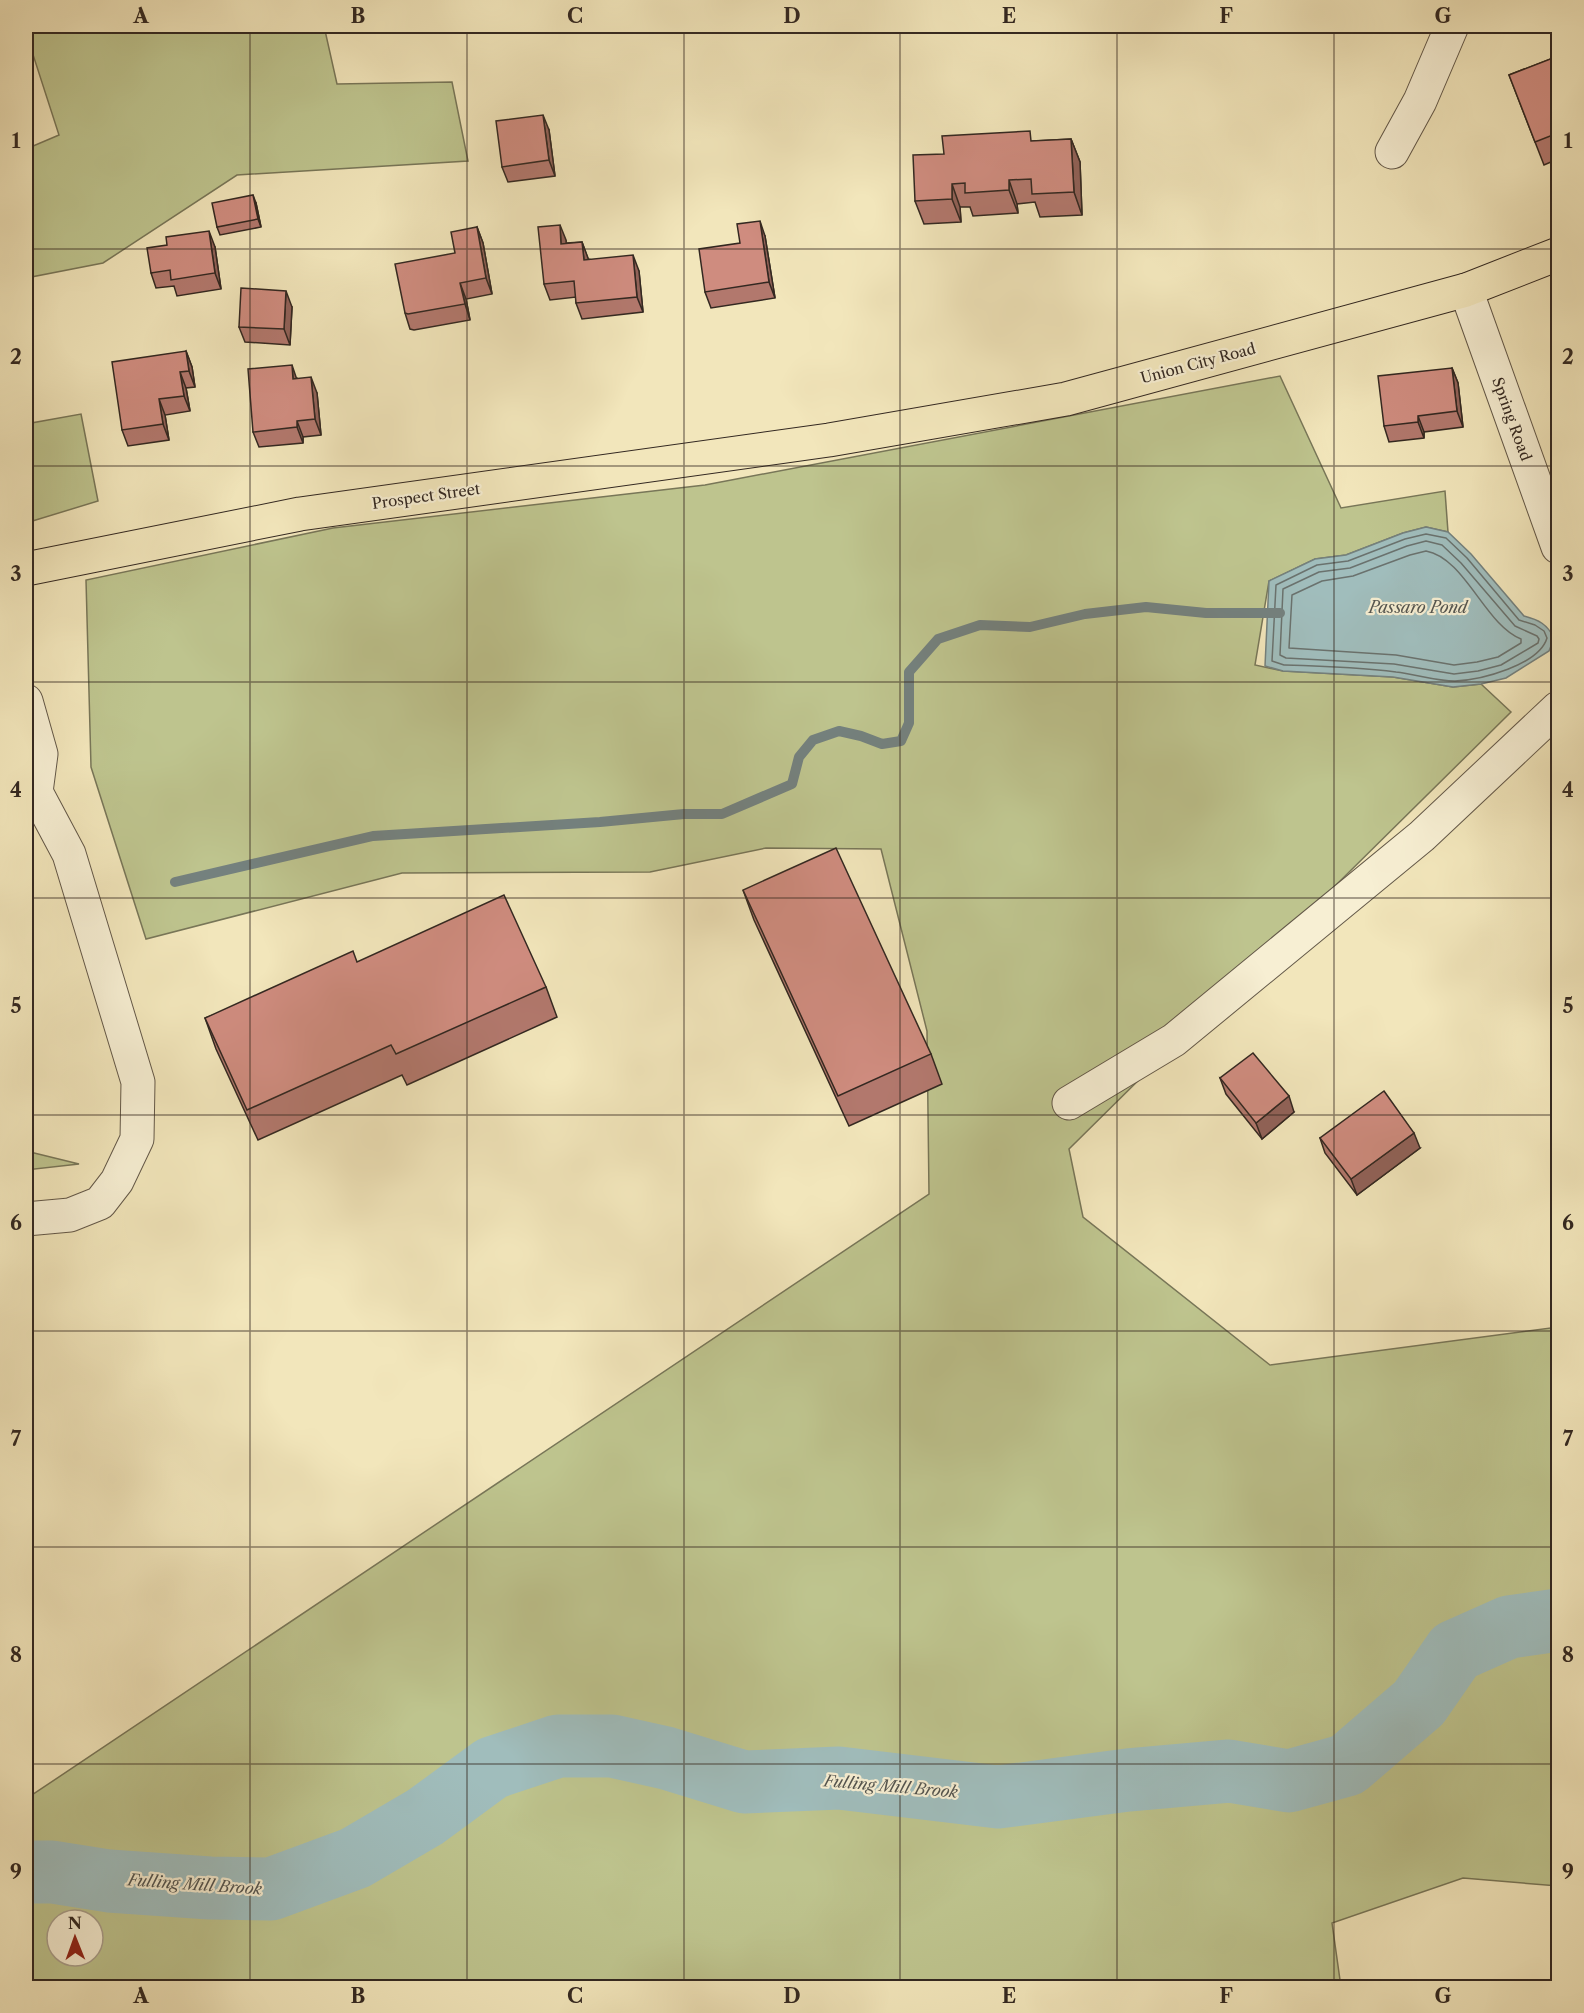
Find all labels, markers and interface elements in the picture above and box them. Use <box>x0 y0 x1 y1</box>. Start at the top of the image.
text: A <box>132 4 149 28</box>
text: B <box>351 4 366 28</box>
text: C <box>567 4 583 28</box>
text: D <box>783 4 801 28</box>
text: E <box>1002 4 1016 28</box>
text: F <box>1219 4 1233 28</box>
text: G <box>1435 4 1452 28</box>
text: 1 <box>12 129 21 153</box>
text: 1 <box>1564 129 1573 153</box>
street label: Union City Road <box>1138 339 1258 387</box>
text: 2 <box>10 345 22 369</box>
text: 2 <box>1562 345 1574 369</box>
street label: Spring Road <box>1488 375 1536 463</box>
street label: Prospect Street <box>371 479 482 513</box>
text: 3 <box>10 562 22 586</box>
text: 3 <box>1562 562 1574 586</box>
water label: Passaro Pond <box>1367 597 1469 617</box>
text: 4 <box>10 778 22 802</box>
text: 4 <box>1562 778 1574 802</box>
text: 5 <box>10 994 22 1018</box>
text: 5 <box>1562 994 1574 1018</box>
text: 6 <box>10 1211 22 1235</box>
text: 6 <box>1562 1211 1574 1235</box>
text: 7 <box>11 1427 22 1451</box>
text: 7 <box>1563 1427 1574 1451</box>
text: 8 <box>10 1643 22 1667</box>
text: 8 <box>1562 1643 1574 1667</box>
water label: Fulling Mill Brook <box>821 1770 959 1802</box>
text: 9 <box>10 1860 22 1884</box>
text: 9 <box>1562 1860 1574 1884</box>
water label: Fulling Mill Brook <box>125 1869 263 1899</box>
north arrow <box>45 1908 105 1968</box>
text: N <box>68 1913 82 1933</box>
text: A <box>132 1984 149 2008</box>
text: B <box>351 1984 366 2008</box>
text: C <box>567 1984 583 2008</box>
text: D <box>783 1984 801 2008</box>
text: E <box>1002 1984 1016 2008</box>
text: F <box>1219 1984 1233 2008</box>
text: G <box>1435 1984 1452 2008</box>

